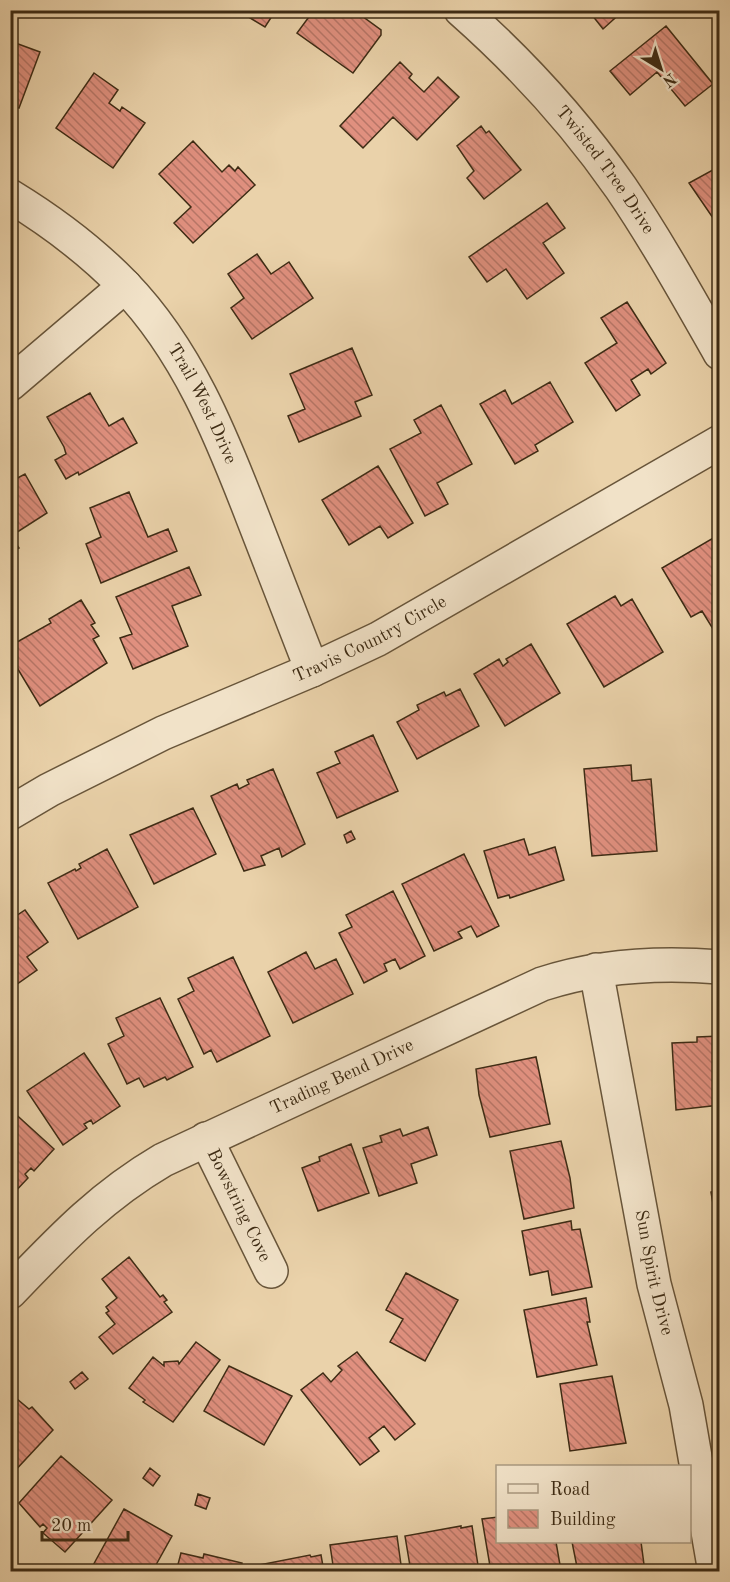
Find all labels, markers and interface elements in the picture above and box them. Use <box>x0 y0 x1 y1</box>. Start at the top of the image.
north arrow <box>631 39 691 99</box>
text: N <box>659 69 679 90</box>
street label: Twisted Tree Drive <box>552 103 657 237</box>
street label: Trail West Drive <box>164 340 240 467</box>
street label: Travis Country Circle <box>291 593 450 686</box>
street label: Trading Bend Drive <box>267 1036 416 1118</box>
street label: Bowstring Cove <box>203 1146 274 1265</box>
street label: Sun Spirit Drive <box>631 1208 676 1337</box>
legend <box>496 1465 691 1543</box>
text: Road <box>550 1481 590 1499</box>
scale bar <box>42 1504 128 1542</box>
text: Building <box>550 1511 616 1529</box>
text: 20 m <box>51 1517 91 1535</box>

